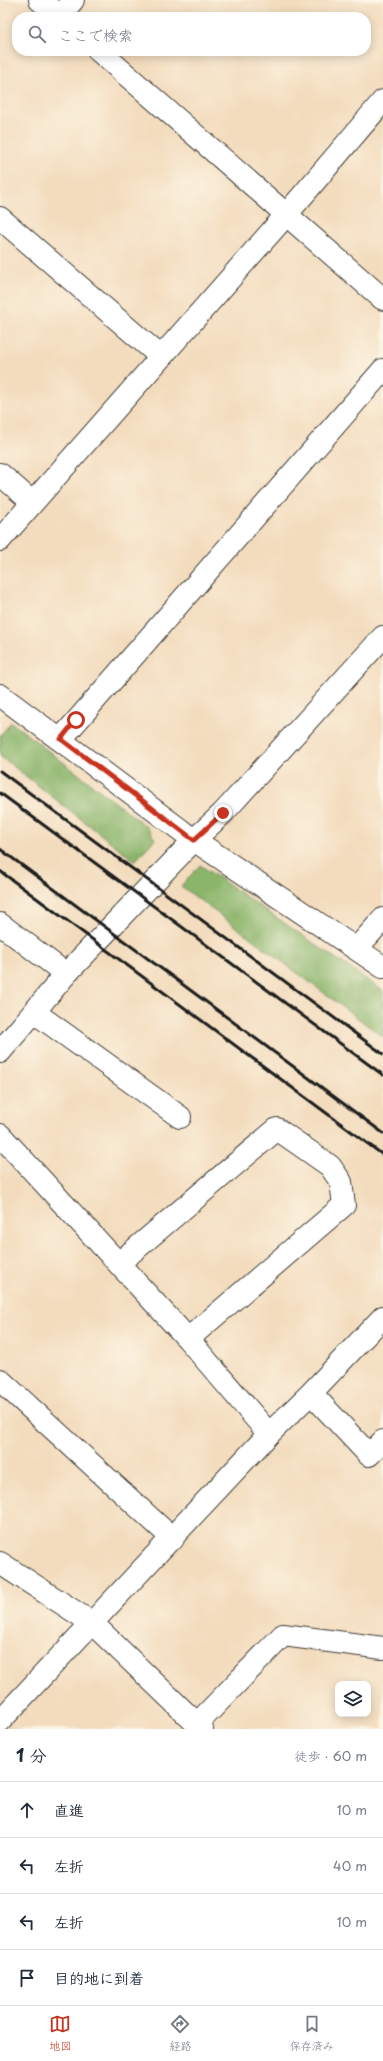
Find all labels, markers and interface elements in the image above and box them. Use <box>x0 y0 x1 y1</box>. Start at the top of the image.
search box <box>12 12 371 56</box>
icon: search <box>26 23 48 45</box>
text: ここで検索 <box>58 23 133 46</box>
route start <box>67 711 85 729</box>
route end <box>214 804 232 822</box>
map controls <box>335 1681 371 1717</box>
button: layers <box>335 1681 371 1717</box>
text: 1 分 <box>16 1742 47 1768</box>
text: 徒歩 · 60 m <box>295 1746 367 1765</box>
text: 直進 <box>54 1798 84 1821</box>
icon: ahead <box>16 1799 38 1821</box>
text: 10 m <box>337 1800 367 1819</box>
text: 左折 <box>54 1854 84 1877</box>
icon: left <box>16 1855 38 1877</box>
text: 40 m <box>333 1856 367 1875</box>
text: 左折 <box>54 1910 84 1933</box>
icon: left <box>16 1911 38 1933</box>
text: 10 m <box>337 1912 367 1931</box>
text: 目的地に到着 <box>54 1966 144 1989</box>
icon: arrive <box>16 1967 38 1989</box>
tab: 地図 <box>49 2013 71 2054</box>
tab: 経路 <box>169 2013 191 2054</box>
tab: 保存済み <box>290 2013 334 2054</box>

